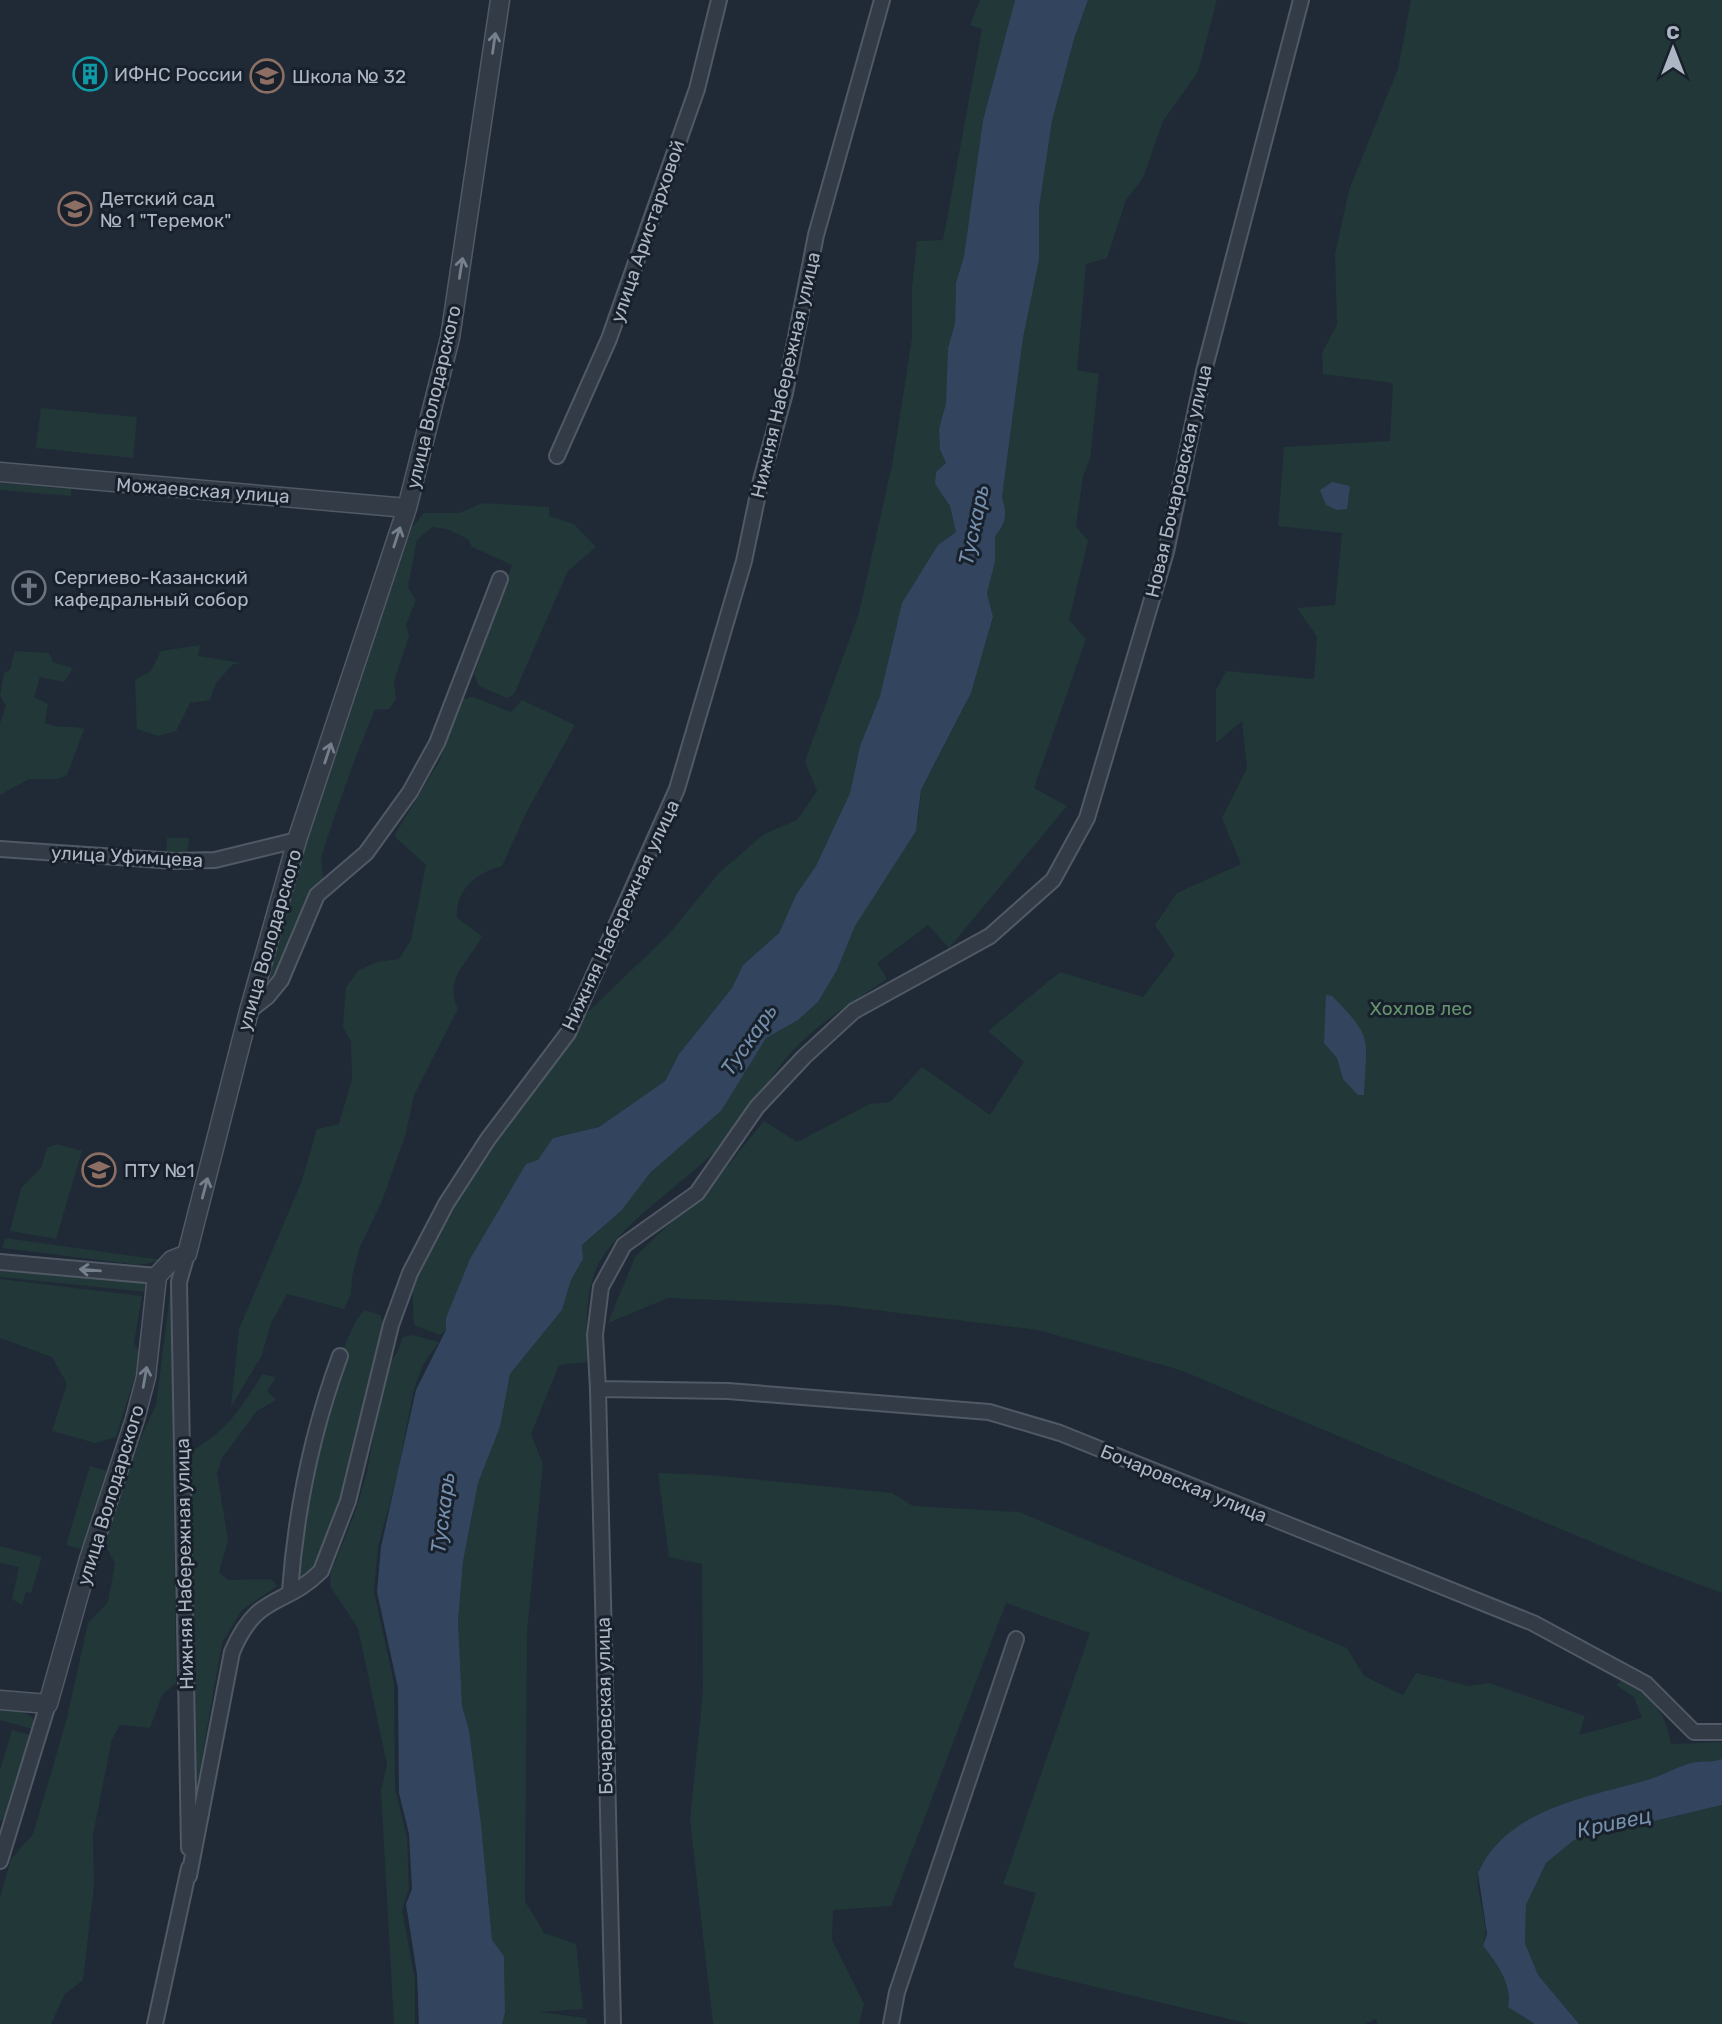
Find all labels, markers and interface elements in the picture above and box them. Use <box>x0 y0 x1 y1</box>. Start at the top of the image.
north arrow <box>1638 14 1708 84</box>
text: С <box>1666 21 1680 44</box>
one-way arrow <box>488 32 501 55</box>
building icon: ИФНС России <box>71 55 109 93</box>
school or university icon: Школа № 32 <box>248 57 286 95</box>
place label: ИФНС России <box>114 63 242 86</box>
place label: Школа № 32 <box>292 65 406 88</box>
street label: улица Аристарховой <box>605 137 689 325</box>
place label: Детский сад № 1 "Теремок" <box>100 187 231 232</box>
school or university icon: Детский сад № 1 "Теремок" <box>56 190 94 228</box>
street label: Нижняя Набережная улица <box>746 250 825 500</box>
one-way arrow <box>455 257 468 280</box>
street label: улица Володарского <box>401 303 466 491</box>
street label: Новая Бочаровская улица <box>1140 362 1217 600</box>
street label: Можаевская улица <box>115 473 290 508</box>
water label: Тускарь <box>953 483 994 567</box>
one-way arrow <box>392 526 405 548</box>
place label: Сергиево-Казанский кафедральный собор <box>54 566 249 611</box>
church icon: Сергиево-Казанский кафедральный собор <box>10 569 48 607</box>
one-way arrow <box>323 743 335 765</box>
street label: Нижняя Набережная улица <box>557 796 684 1034</box>
street label: улица Уфимцева <box>50 841 204 872</box>
street label: улица Володарского <box>233 847 306 1034</box>
park label: Хохлов лес <box>1370 997 1472 1020</box>
water label: Тускарь <box>715 999 782 1080</box>
school or university icon: ПТУ №1 <box>80 1151 118 1189</box>
place label: ПТУ №1 <box>124 1159 195 1182</box>
one-way arrow <box>199 1177 212 1199</box>
one-way arrow <box>79 1263 101 1276</box>
one-way arrow <box>139 1366 152 1389</box>
street label: улица Володарского <box>72 1402 149 1588</box>
street label: Нижняя Набережная улица <box>171 1438 198 1690</box>
street label: Бочаровская улица <box>1097 1440 1271 1527</box>
water label: Тускарь <box>425 1471 460 1555</box>
street label: Бочаровская улица <box>591 1617 618 1795</box>
water label: Кривец <box>1574 1802 1653 1843</box>

